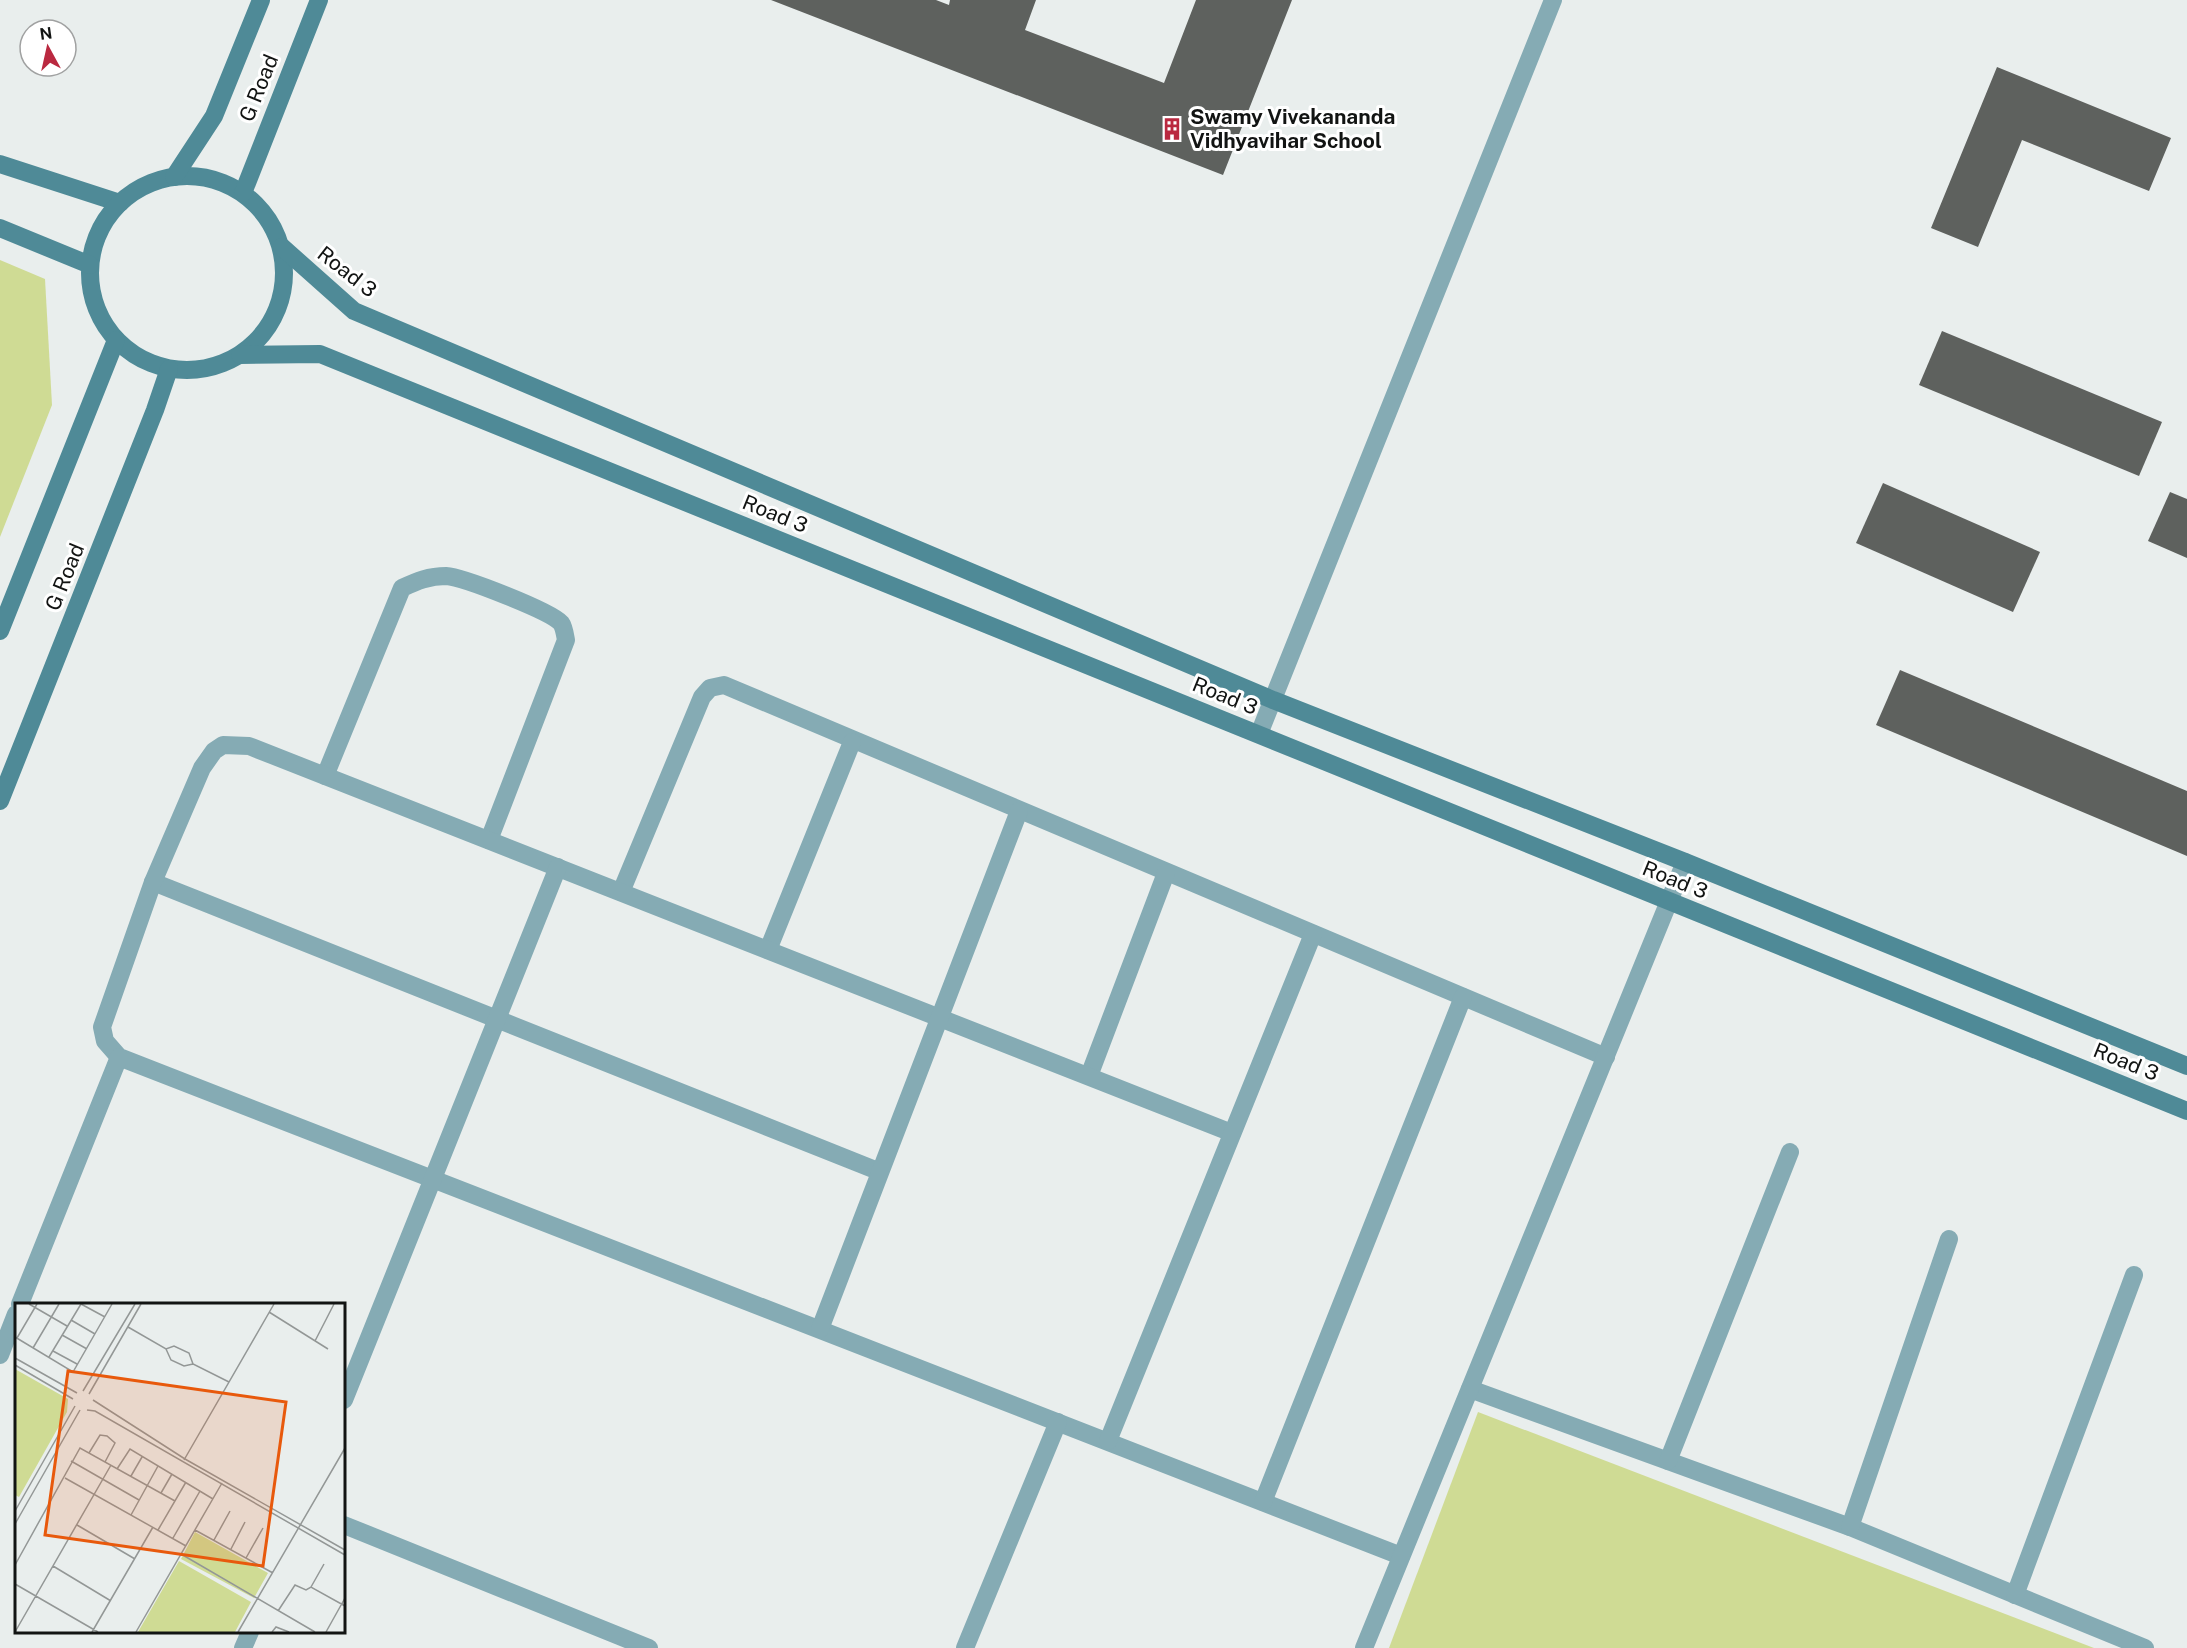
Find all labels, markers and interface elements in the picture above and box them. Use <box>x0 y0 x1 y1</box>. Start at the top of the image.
north arrow <box>18 18 78 78</box>
text: N <box>38 23 54 44</box>
street label: G Road <box>234 51 283 125</box>
place label: Swamy Vivekananda Vidhyavihar School <box>1190 104 1395 153</box>
building icon: Swamy Vivekananda Vidhyavihar School <box>1159 116 1185 142</box>
street label: Road 3 <box>313 241 382 302</box>
street label: Road 3 <box>739 489 811 538</box>
street label: G Road <box>40 540 89 614</box>
street label: Road 3 <box>1189 671 1261 720</box>
street label: Road 3 <box>1639 855 1711 904</box>
street label: Road 3 <box>2090 1037 2162 1086</box>
inset map <box>15 1303 345 1633</box>

